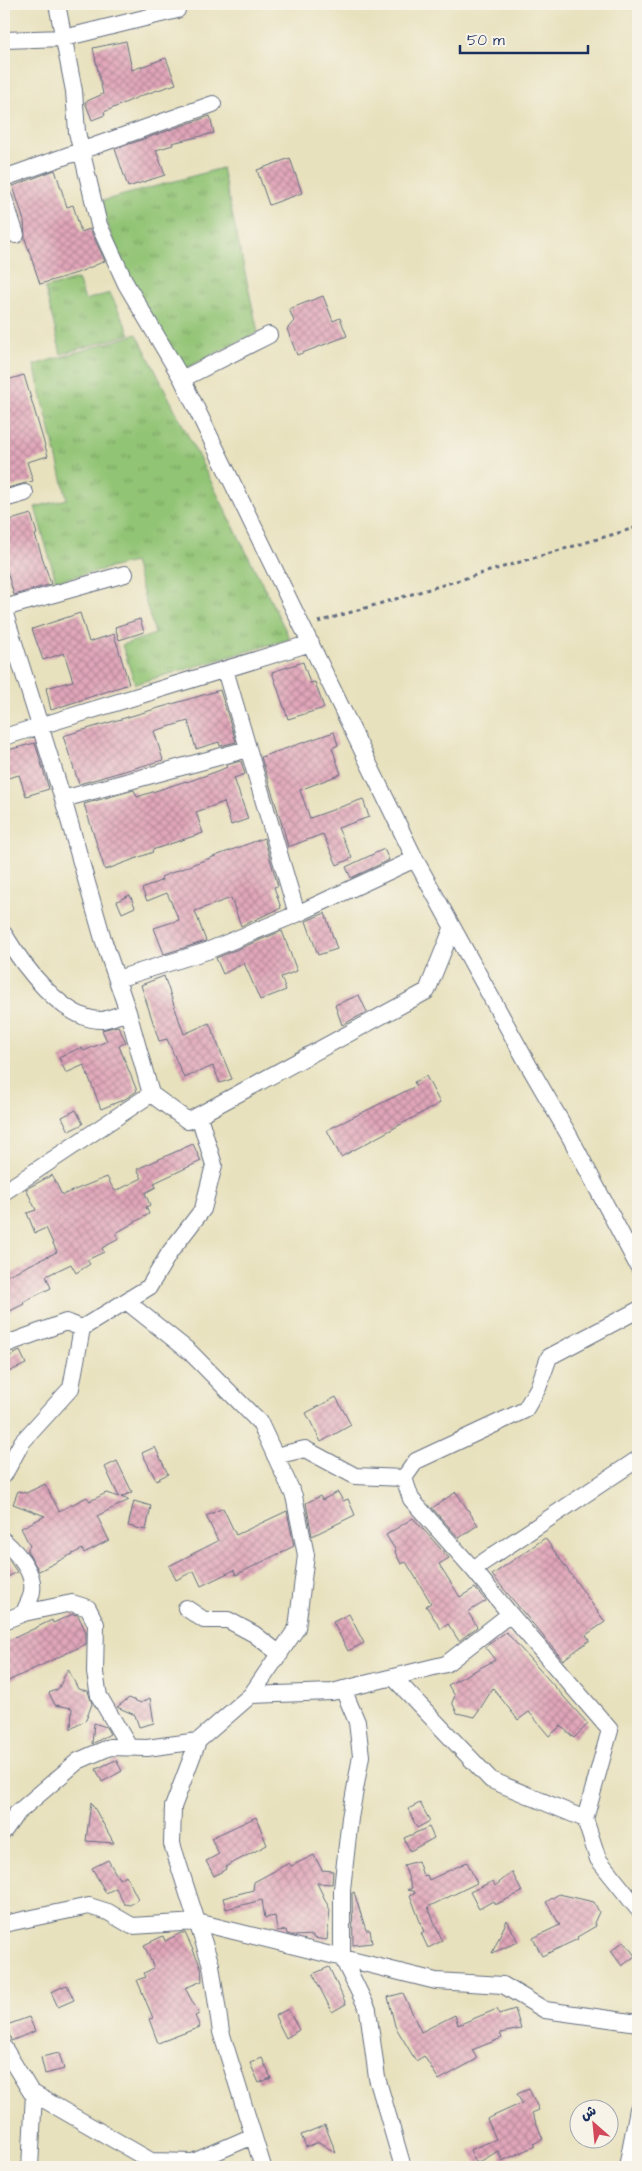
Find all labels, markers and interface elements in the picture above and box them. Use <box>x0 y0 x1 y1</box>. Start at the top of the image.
scale bar <box>460 22 587 54</box>
text: 50 m <box>467 30 505 51</box>
north arrow <box>570 2098 620 2148</box>
text: ش <box>577 2101 600 2126</box>

